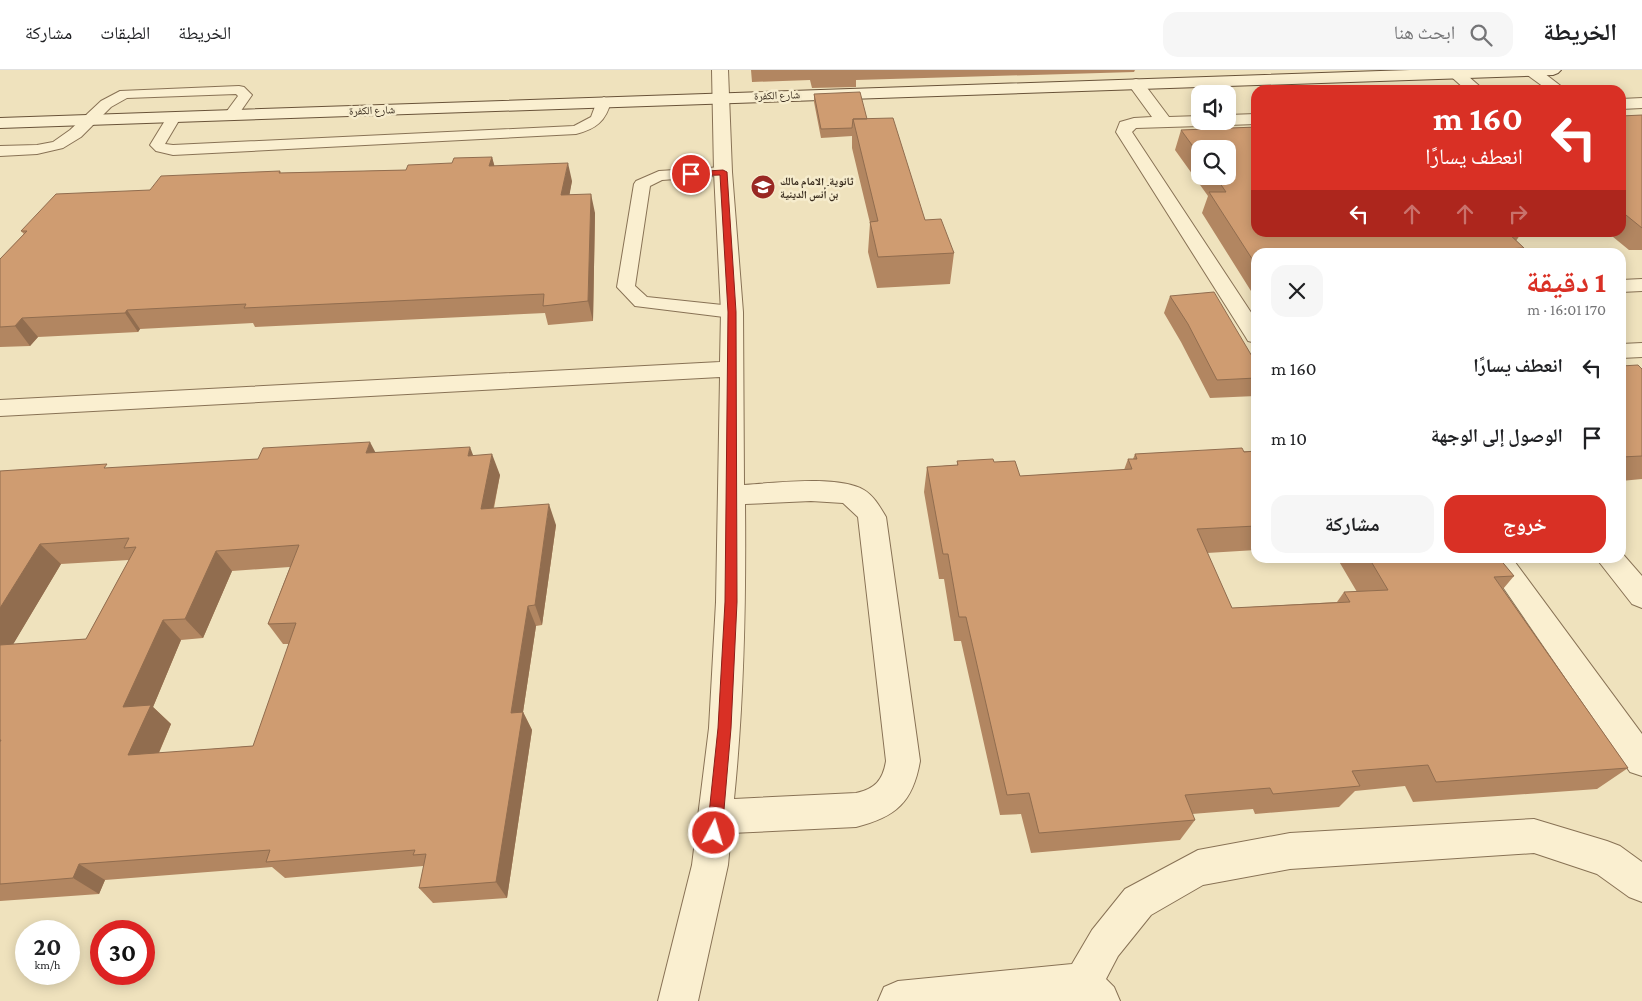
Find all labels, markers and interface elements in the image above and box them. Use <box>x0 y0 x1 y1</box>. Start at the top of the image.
search box <box>1163 12 1513 57</box>
text: الخريطة <box>1543 18 1617 45</box>
icon: search <box>1467 21 1495 49</box>
text: ابحث هنا <box>1394 22 1455 43</box>
text: مشاركة <box>25 23 72 43</box>
text: الطبقات <box>100 23 150 43</box>
text: الخريطة <box>178 23 231 43</box>
map controls <box>1191 85 1236 185</box>
button: sound <box>1191 85 1236 130</box>
street label: شارع الكفرة <box>754 88 800 103</box>
text: 160 m <box>1433 99 1523 138</box>
street label: شارع الكفرة <box>349 103 395 118</box>
icon: left <box>1541 105 1606 170</box>
button: search <box>1191 140 1236 185</box>
text: انعطف يسارًا <box>1425 144 1523 169</box>
pin <box>670 153 712 195</box>
icon: arrive <box>677 160 705 188</box>
school or university icon: ثانوية_الامام مالك بن أنس الدينية <box>750 174 776 200</box>
place label: ثانوية_الامام مالك بن أنس الدينية <box>780 175 854 202</box>
icon: left <box>1345 200 1373 228</box>
icon: ahead <box>1398 200 1426 228</box>
icon: ahead <box>1451 200 1479 228</box>
icon: right <box>1504 200 1532 228</box>
button: close <box>1271 265 1323 317</box>
text: 1 دقيقة <box>1526 265 1606 298</box>
text: 170 m · 16:01 <box>1527 301 1606 318</box>
icon: left <box>1578 354 1606 382</box>
text: انعطف يسارًا <box>1473 355 1563 376</box>
text: 160 m <box>1271 358 1317 379</box>
icon: arrive <box>1578 424 1606 452</box>
text: الوصول إلى الوجهة <box>1431 425 1563 446</box>
text: 10 m <box>1271 428 1307 449</box>
button: مشاركة <box>1271 495 1434 553</box>
button: خروج <box>1444 495 1606 553</box>
position arrow <box>687 806 739 858</box>
speed limit sign: 30 <box>90 920 155 985</box>
text: 20 <box>34 933 61 960</box>
text: km/h <box>35 958 60 972</box>

